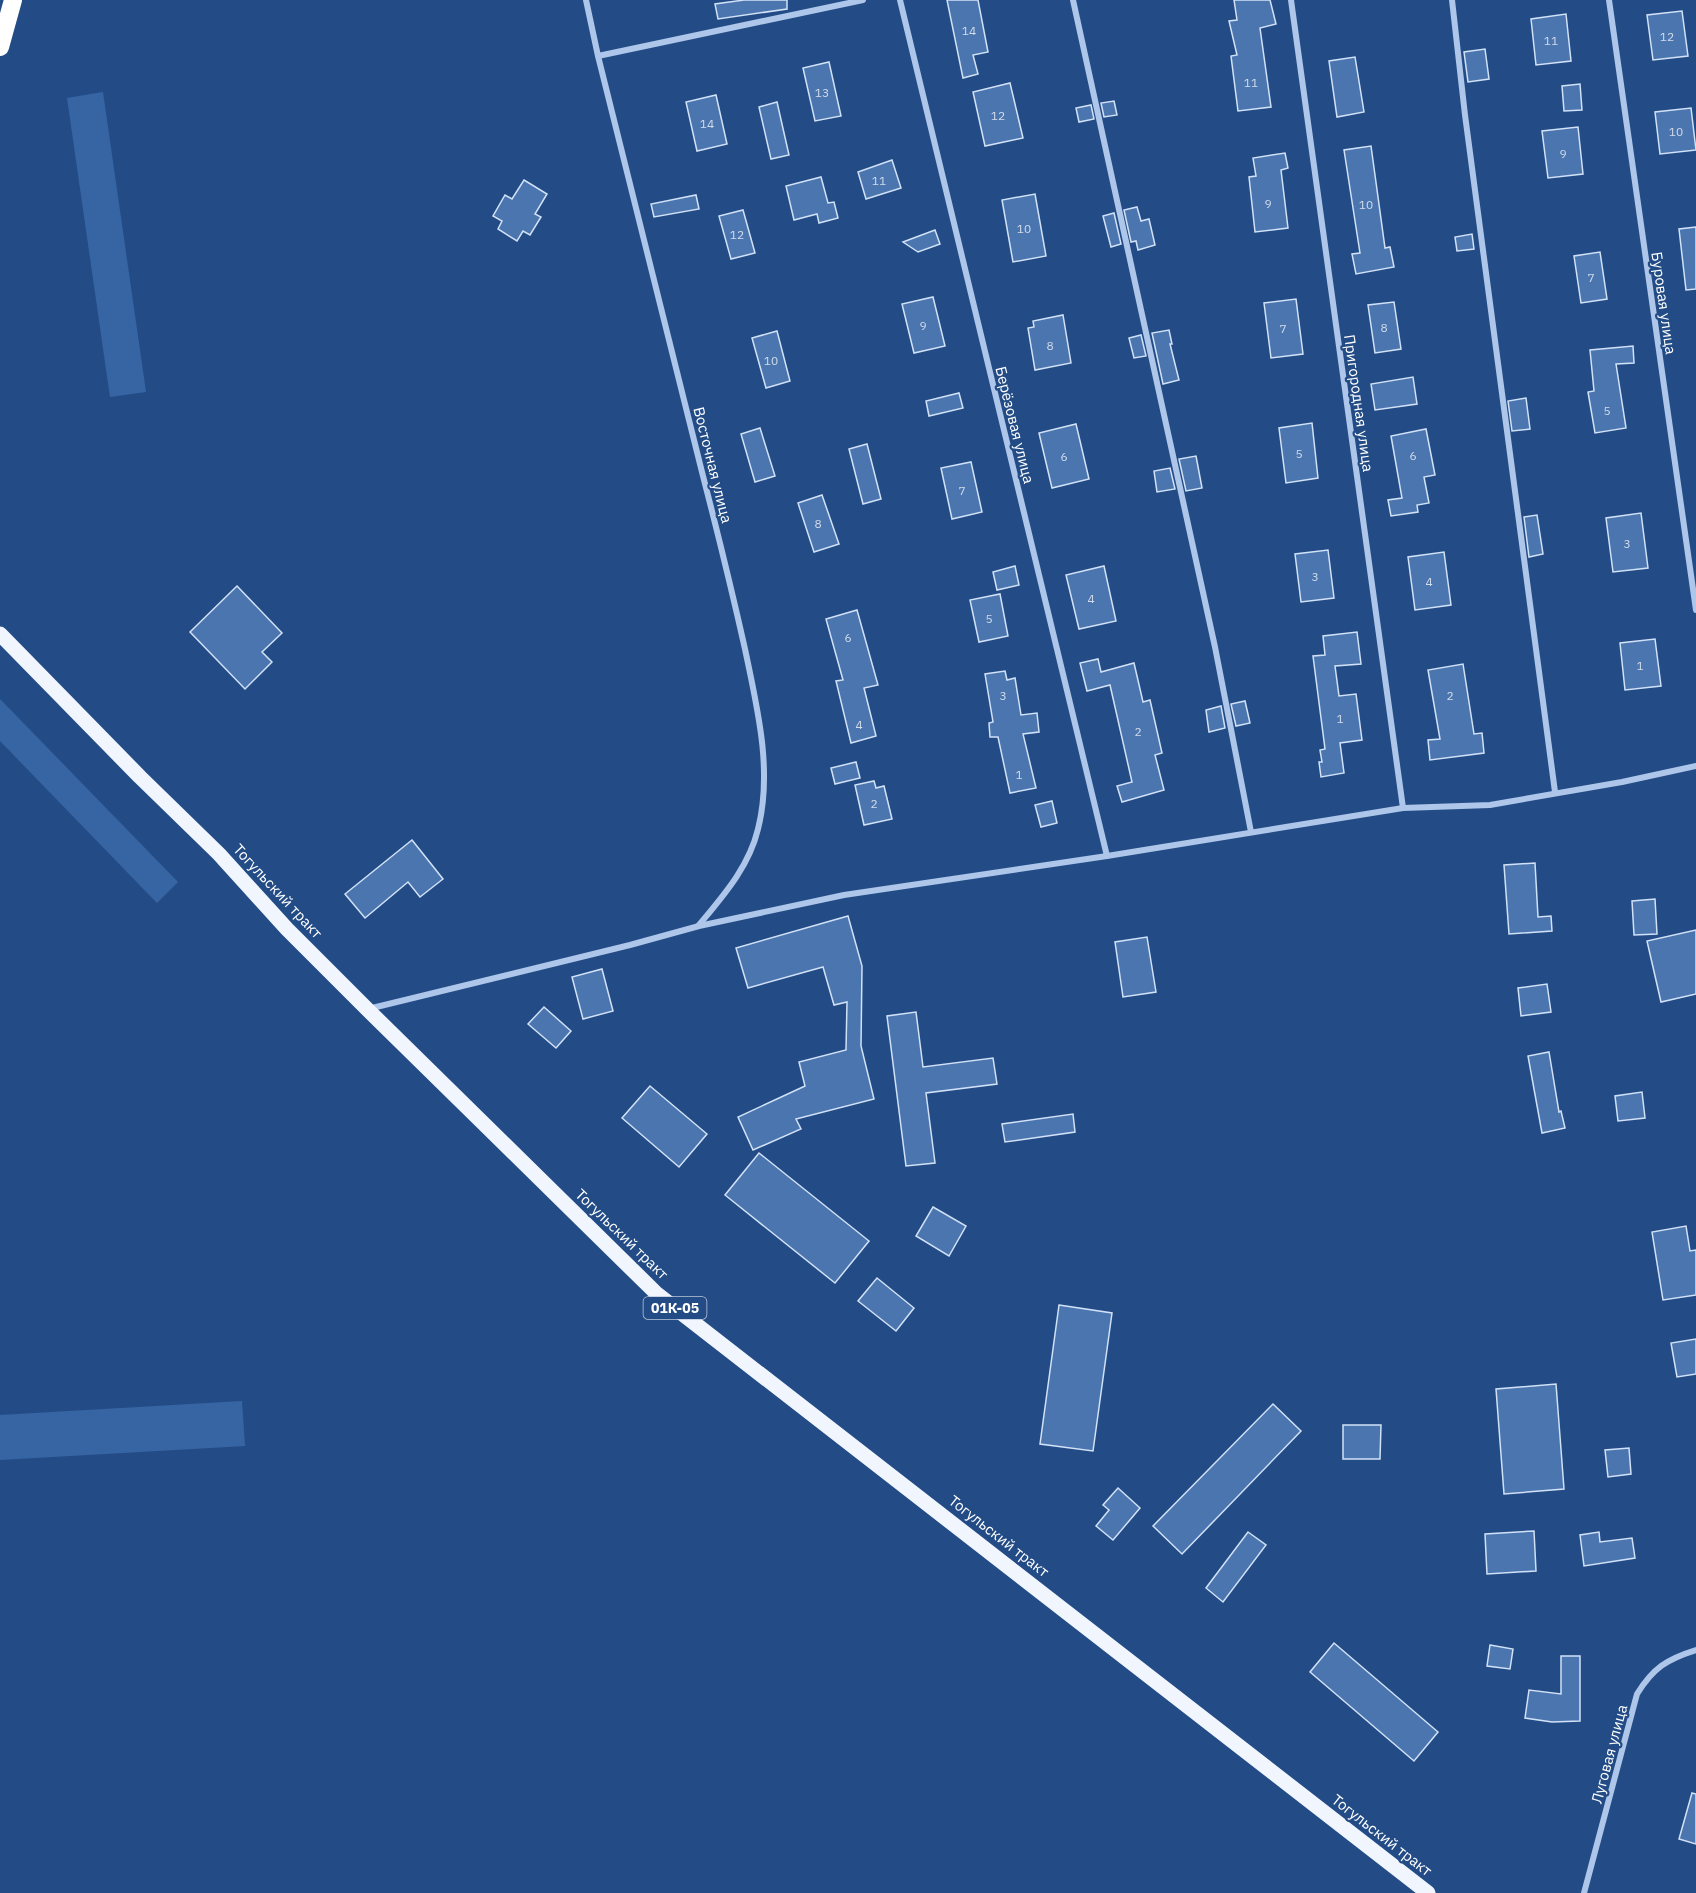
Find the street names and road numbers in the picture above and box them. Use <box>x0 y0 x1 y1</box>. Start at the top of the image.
street label: Буровая улица <box>1647 250 1681 356</box>
street label: Пригородная улица <box>1340 333 1378 473</box>
street label: Берёзовая улица <box>991 364 1039 486</box>
street label: Восточная улица <box>689 405 737 525</box>
street label: Тогульский тракт <box>229 840 327 942</box>
street label: Тогульский тракт <box>571 1185 673 1283</box>
road number: 01К-05 <box>644 1297 706 1319</box>
street label: Тогульский тракт <box>945 1491 1053 1581</box>
street label: Луговая улица <box>1587 1702 1631 1806</box>
street label: Тогульский тракт <box>1328 1790 1436 1880</box>

